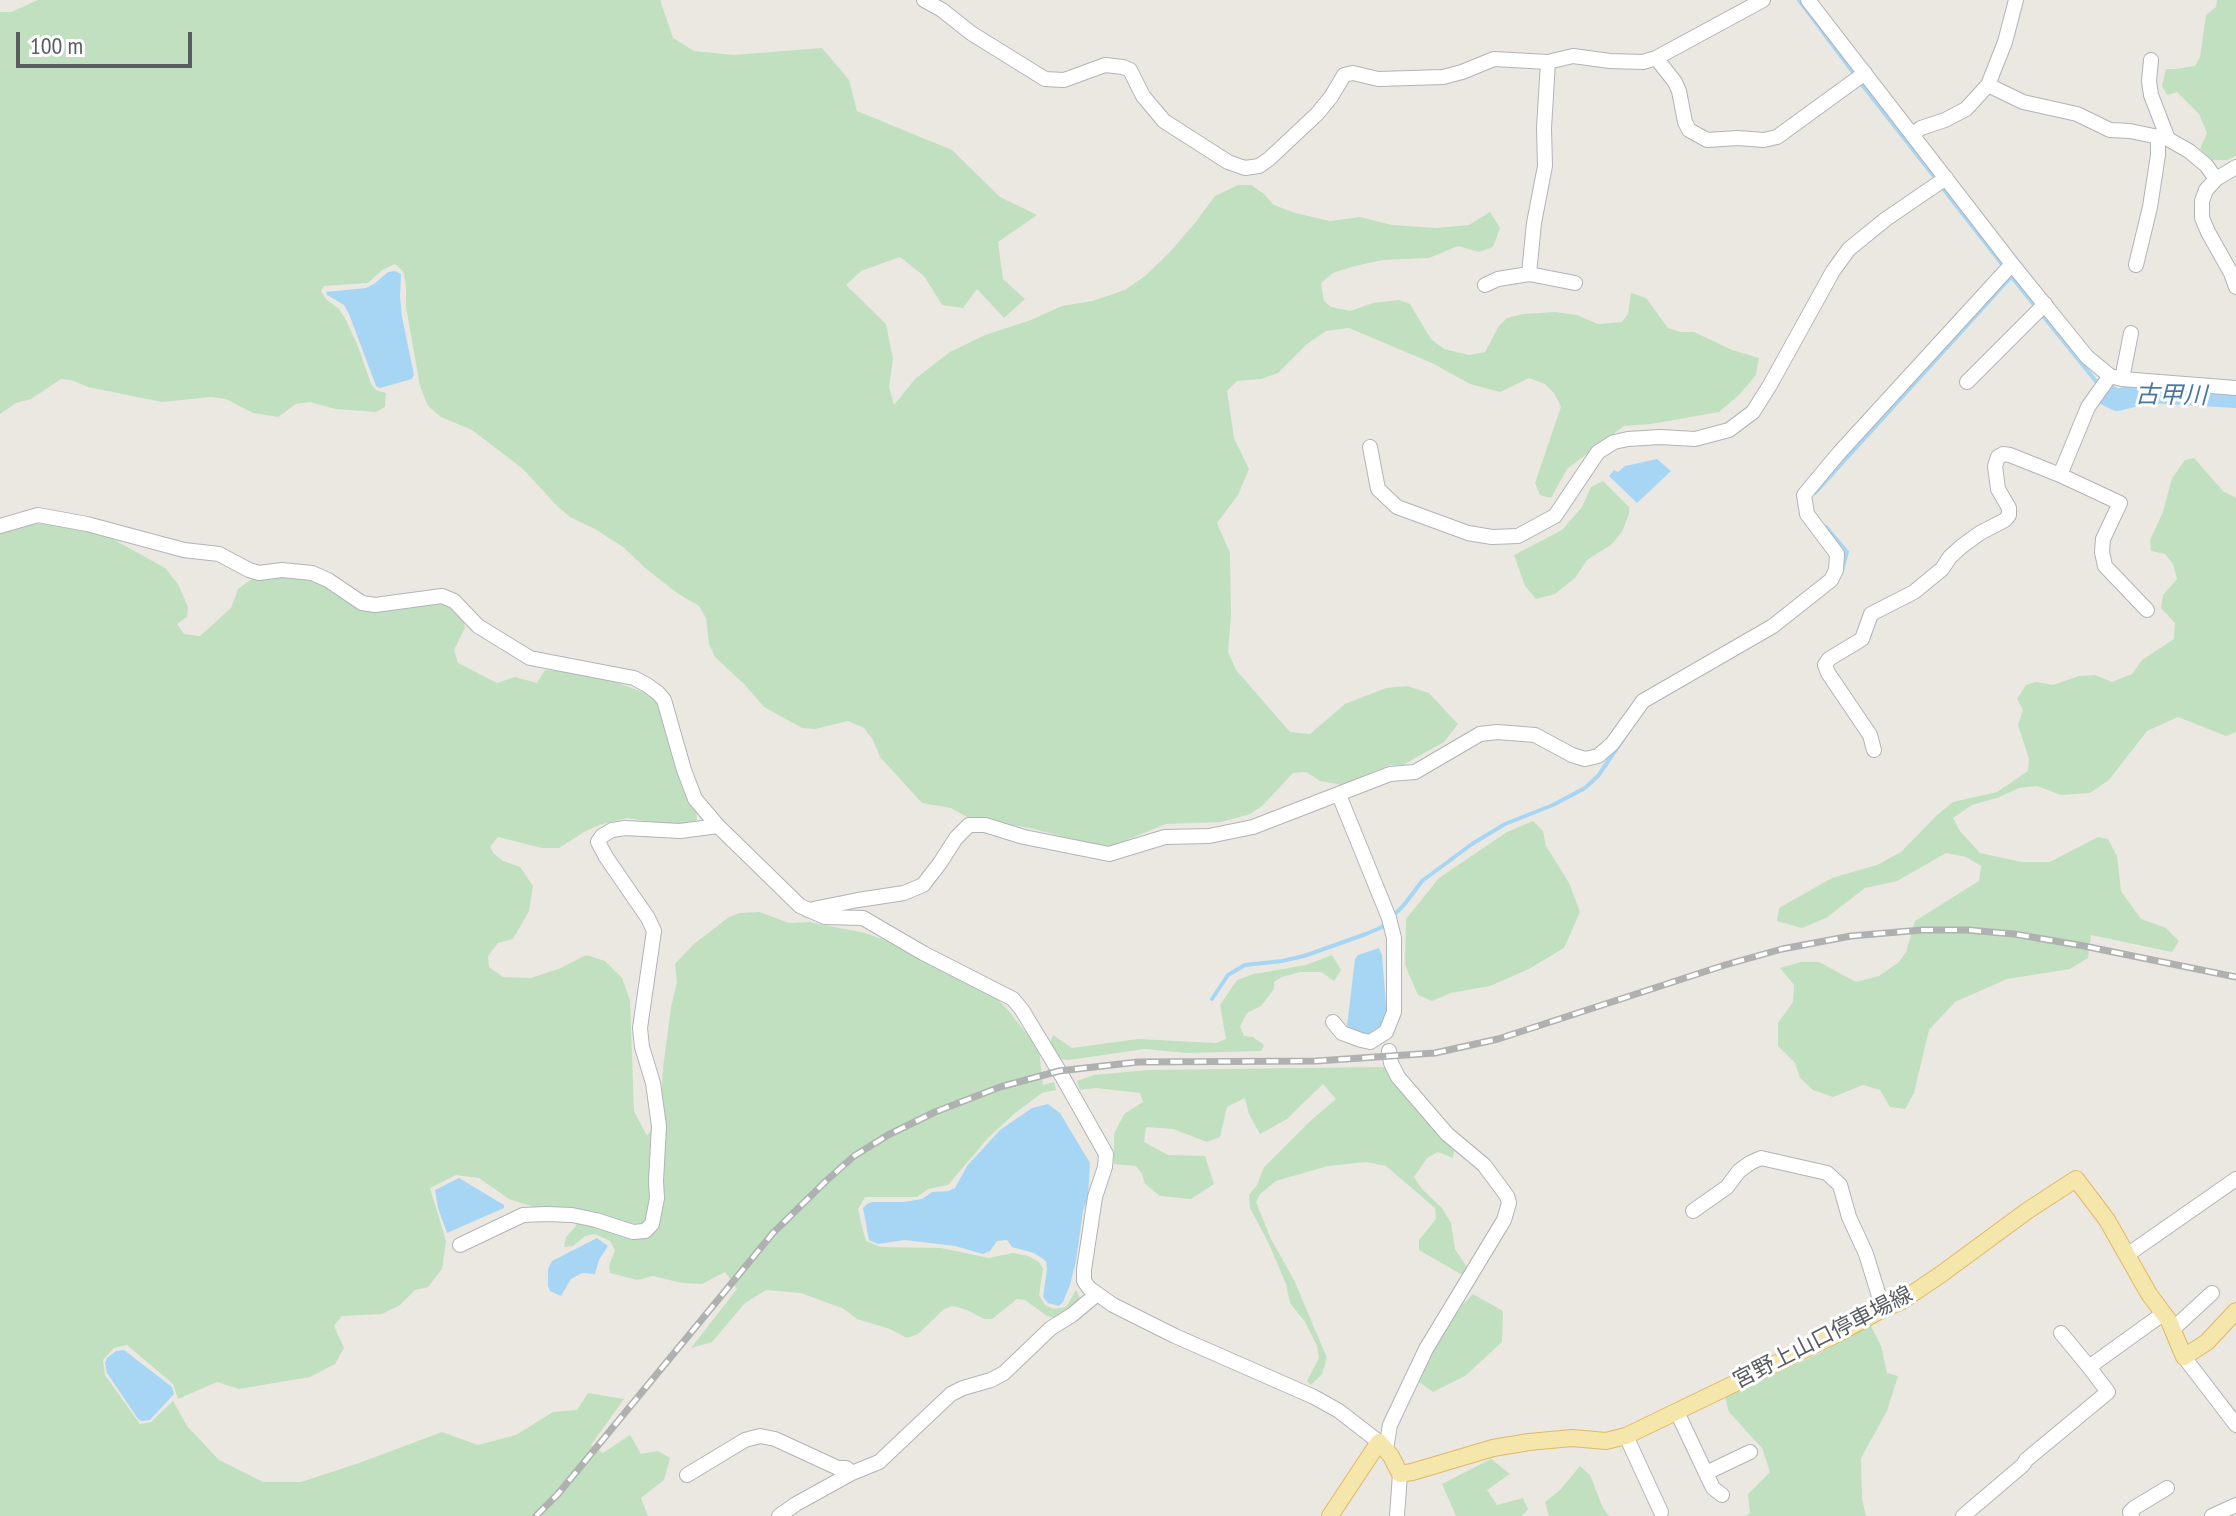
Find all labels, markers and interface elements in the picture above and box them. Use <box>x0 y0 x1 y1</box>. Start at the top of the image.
scale bar <box>20 16 196 66</box>
text: 100 m <box>30 30 83 61</box>
water label: 古甲川 <box>2135 381 2207 411</box>
street label: 宮野上山口停車場線 <box>1729 1281 1917 1395</box>

